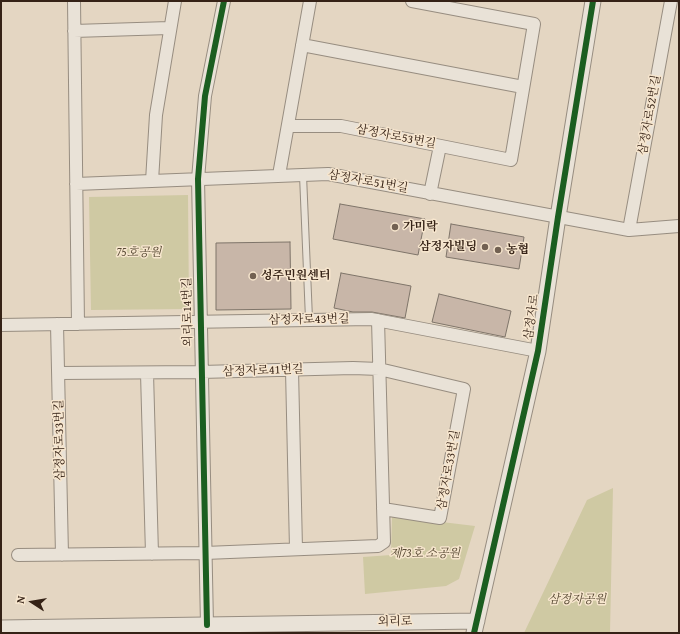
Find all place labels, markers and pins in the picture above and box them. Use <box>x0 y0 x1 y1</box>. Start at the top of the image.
place label: 가미락 <box>403 220 438 234</box>
marker: 가미락 <box>390 222 400 232</box>
place label: 삼정자빌딩 <box>419 240 477 254</box>
marker: 삼정자빌딩 <box>480 242 490 252</box>
place label: 농협 <box>506 243 529 257</box>
marker: 농협 <box>493 245 503 255</box>
place label: 성주민원센터 <box>261 269 331 283</box>
marker: 성주민원센터 <box>248 271 258 281</box>

